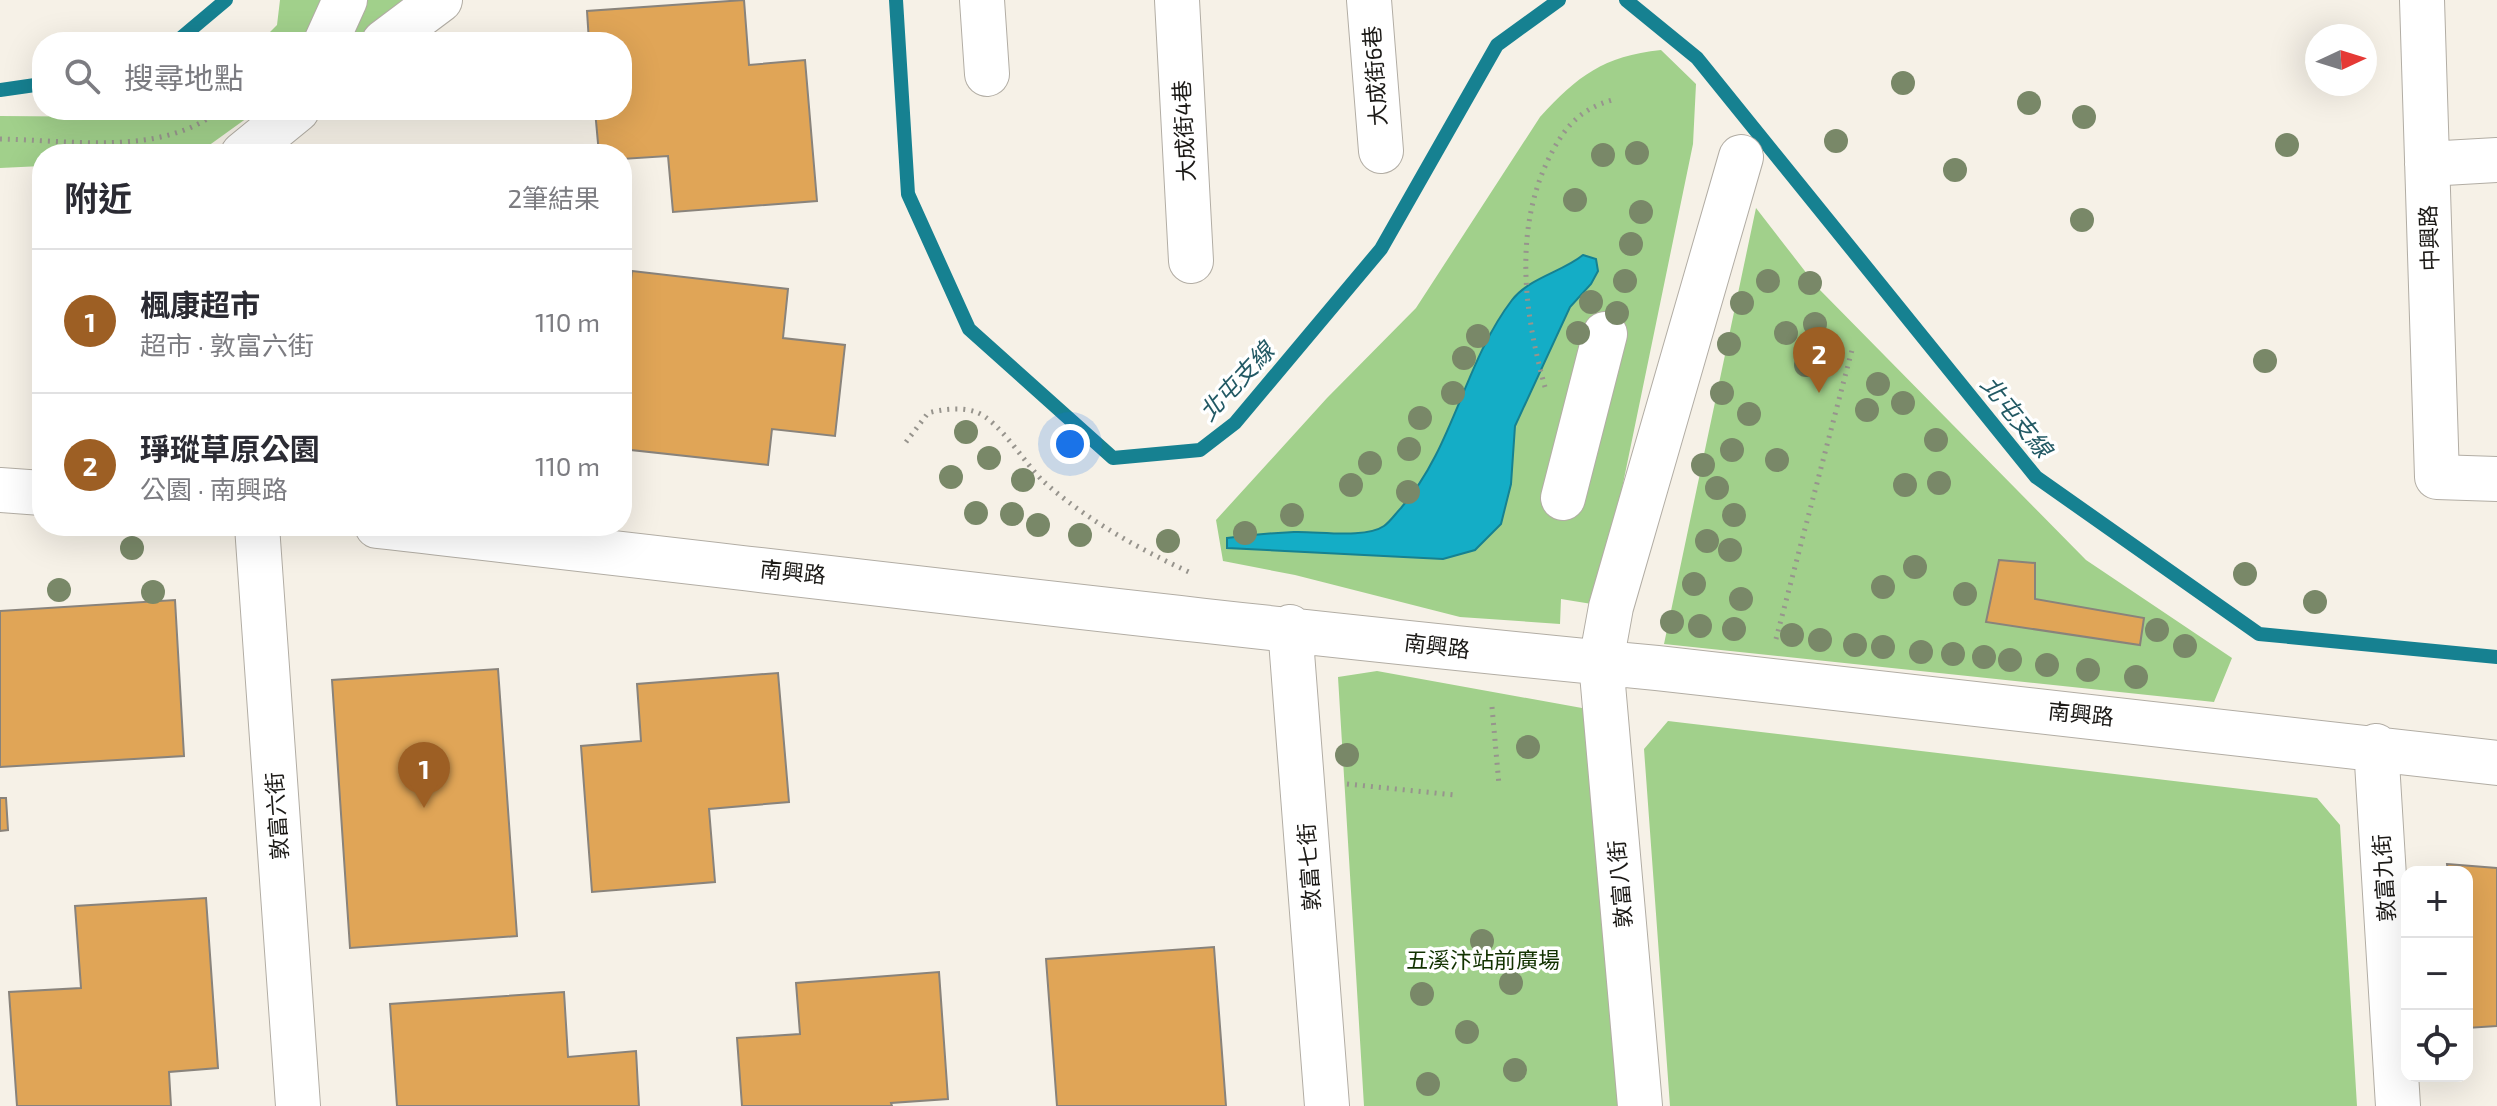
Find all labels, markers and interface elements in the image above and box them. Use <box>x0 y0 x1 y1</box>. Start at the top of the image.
north arrow <box>2305 24 2377 96</box>
street label: 大成街6巷 <box>1358 25 1390 127</box>
search box <box>32 32 632 120</box>
icon: search <box>60 54 104 98</box>
text: 搜尋地點 <box>124 59 244 95</box>
street label: 大成街4巷 <box>1167 80 1199 182</box>
text: 附近 <box>64 177 132 218</box>
text: 2筆結果 <box>507 182 600 213</box>
street label: 中興路 <box>2414 205 2442 271</box>
text: 楓康超市 <box>140 286 260 322</box>
text: 1 <box>84 306 96 337</box>
text: 110 m <box>535 306 600 337</box>
pin: 2 <box>1793 327 1845 393</box>
text: 超市 · 敦富六街 <box>140 329 314 360</box>
water label: 北屯支線 <box>1193 334 1281 426</box>
water label: 北屯支線 <box>1976 370 2061 465</box>
your location <box>1050 424 1090 464</box>
text: 琤瑽草原公園 <box>140 430 320 466</box>
text: 2 <box>82 450 98 481</box>
text: 110 m <box>535 450 600 481</box>
text: 公園 · 南興路 <box>140 473 288 504</box>
street label: 南興路 <box>759 555 827 587</box>
street label: 南興路 <box>1403 628 1471 662</box>
street label: 南興路 <box>2047 697 2115 729</box>
pin: 1 <box>398 742 450 808</box>
street label: 敦富六街 <box>260 771 292 861</box>
street label: 敦富七街 <box>1292 822 1324 912</box>
street label: 敦富九街 <box>2367 833 2399 923</box>
street label: 敦富八街 <box>1602 839 1636 929</box>
map controls <box>2401 866 2473 1082</box>
button: + <box>2401 866 2473 938</box>
button: − <box>2401 938 2473 1010</box>
park label: 五溪汴站前廣場 <box>1406 946 1560 972</box>
button: locate <box>2401 1010 2473 1082</box>

